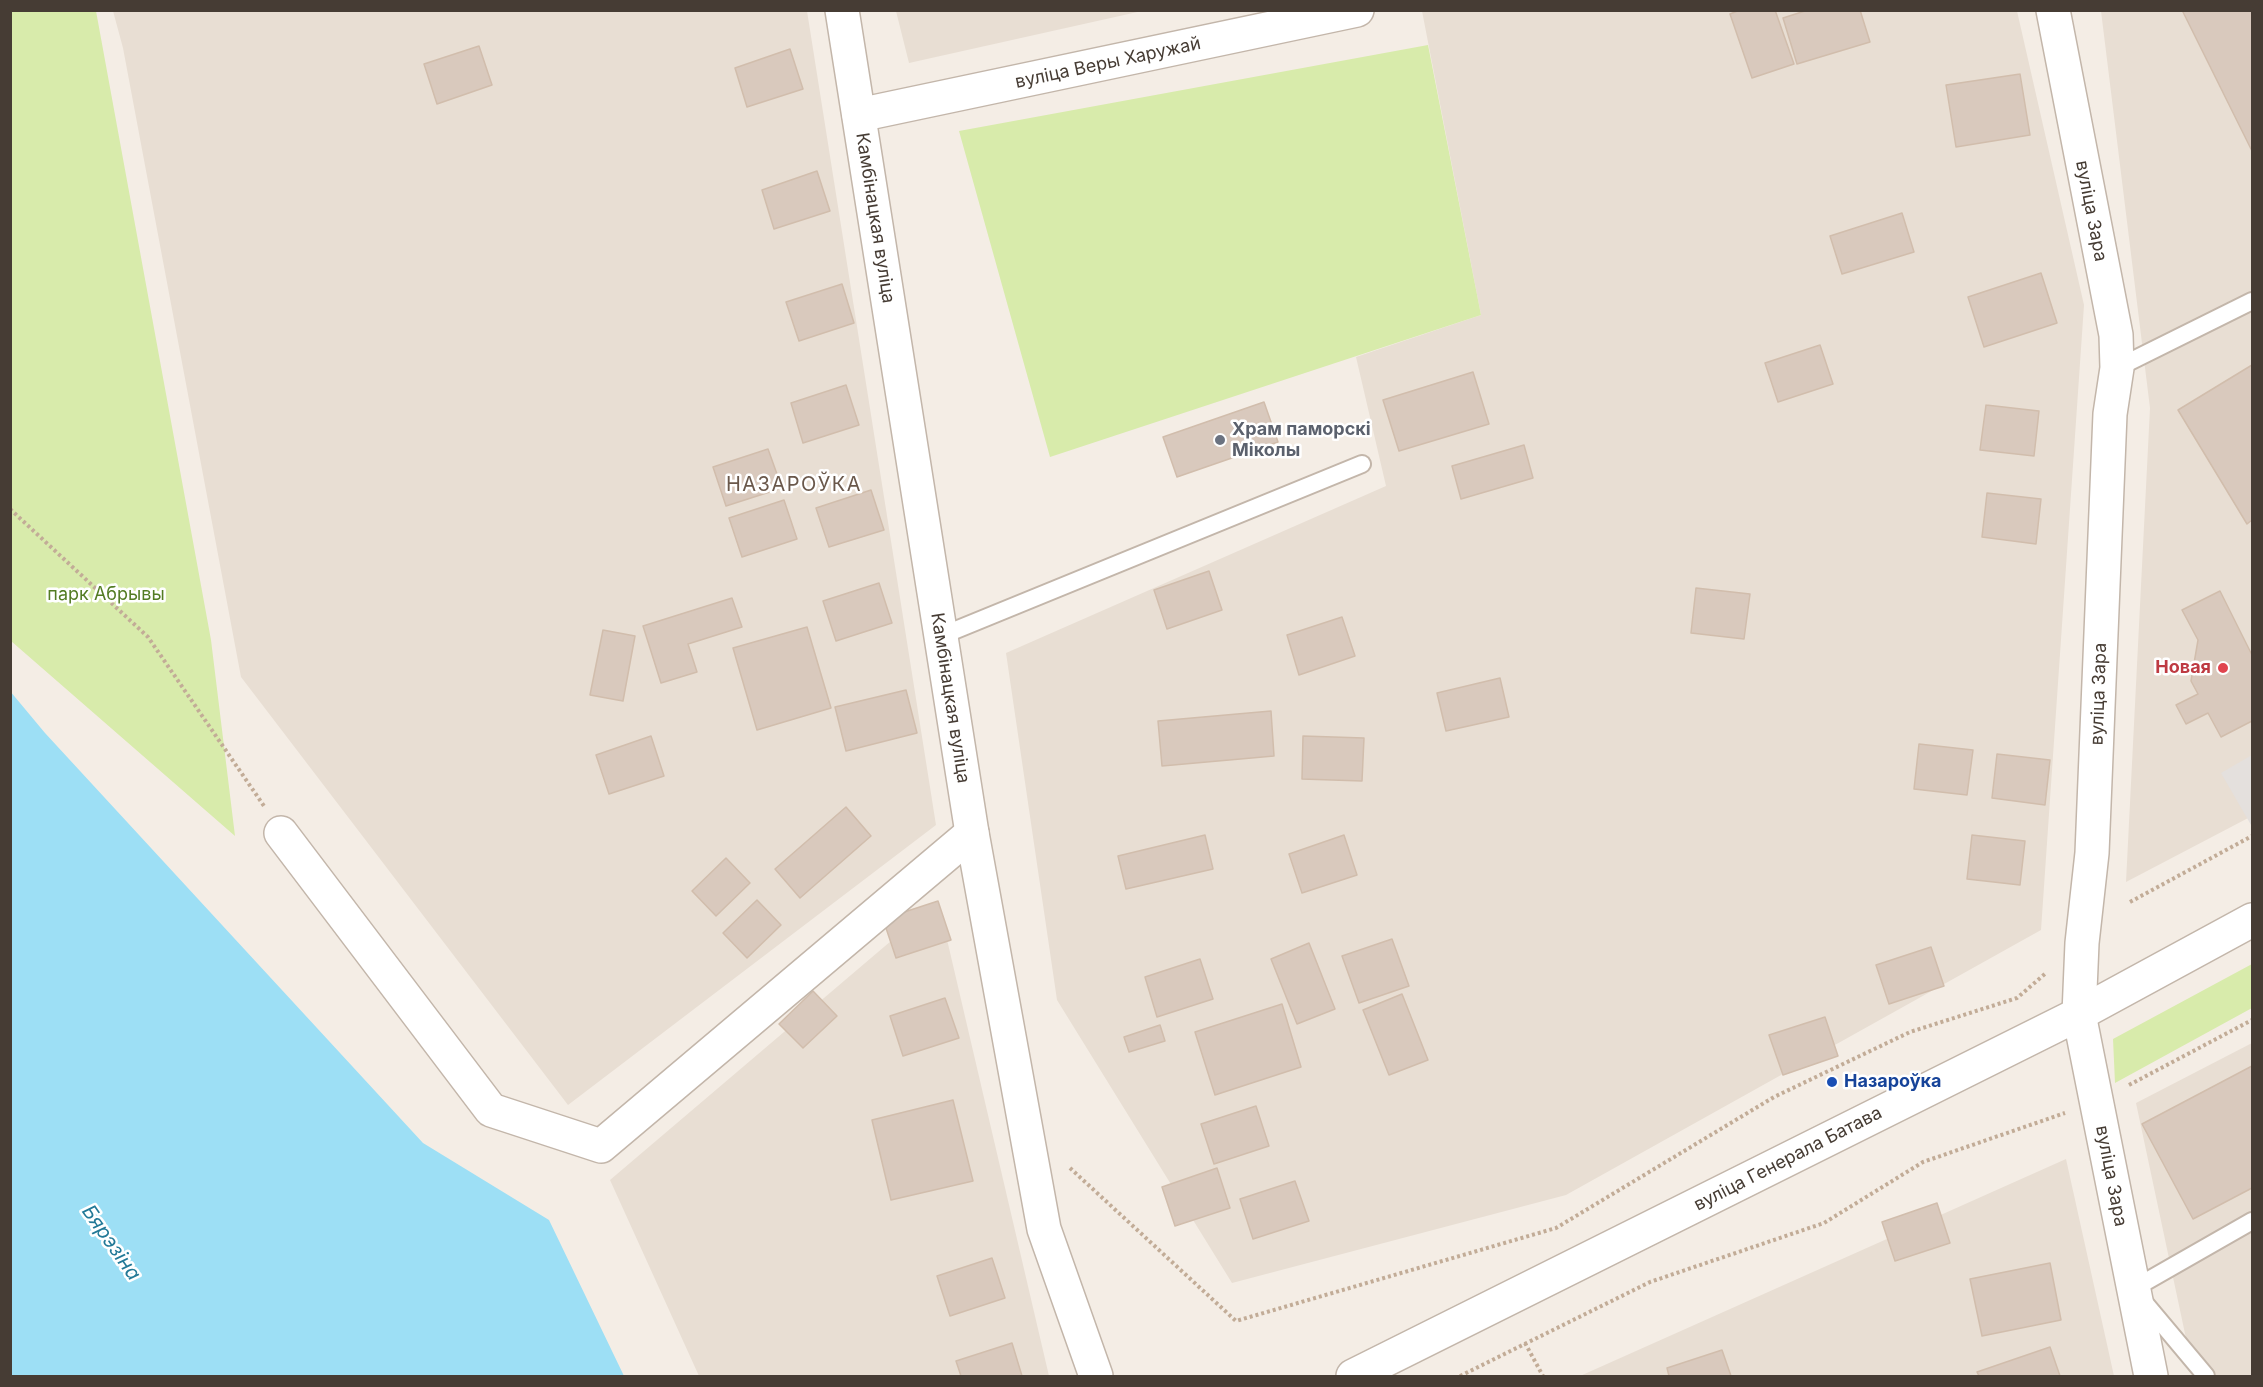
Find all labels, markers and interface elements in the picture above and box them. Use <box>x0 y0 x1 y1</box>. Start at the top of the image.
street label: вуліца Веры Харужай <box>1013 33 1203 93</box>
street label: Камбінацкая вуліца <box>851 131 899 305</box>
street label: вуліца Зара <box>2071 159 2111 263</box>
place label: Храм паморскі Міколы <box>1232 419 1371 462</box>
marker: Храм паморскі Міколы <box>1213 433 1227 447</box>
district label: НАЗАРОЎКА <box>726 473 862 497</box>
park label: парк Абрывы <box>47 584 165 606</box>
street label: Камбінацкая вуліца <box>926 611 974 785</box>
street label: вуліца Зара <box>2086 642 2112 746</box>
place label: Новая <box>2155 657 2211 679</box>
marker: Новая <box>2216 661 2230 675</box>
place label: Назароўка <box>1844 1071 1942 1093</box>
marker: Назароўка <box>1825 1075 1839 1089</box>
street label: вуліца Генерала Батава <box>1690 1102 1886 1216</box>
street label: вуліца Зара <box>2091 1124 2131 1228</box>
water label: Бярэзіна <box>76 1201 146 1285</box>

